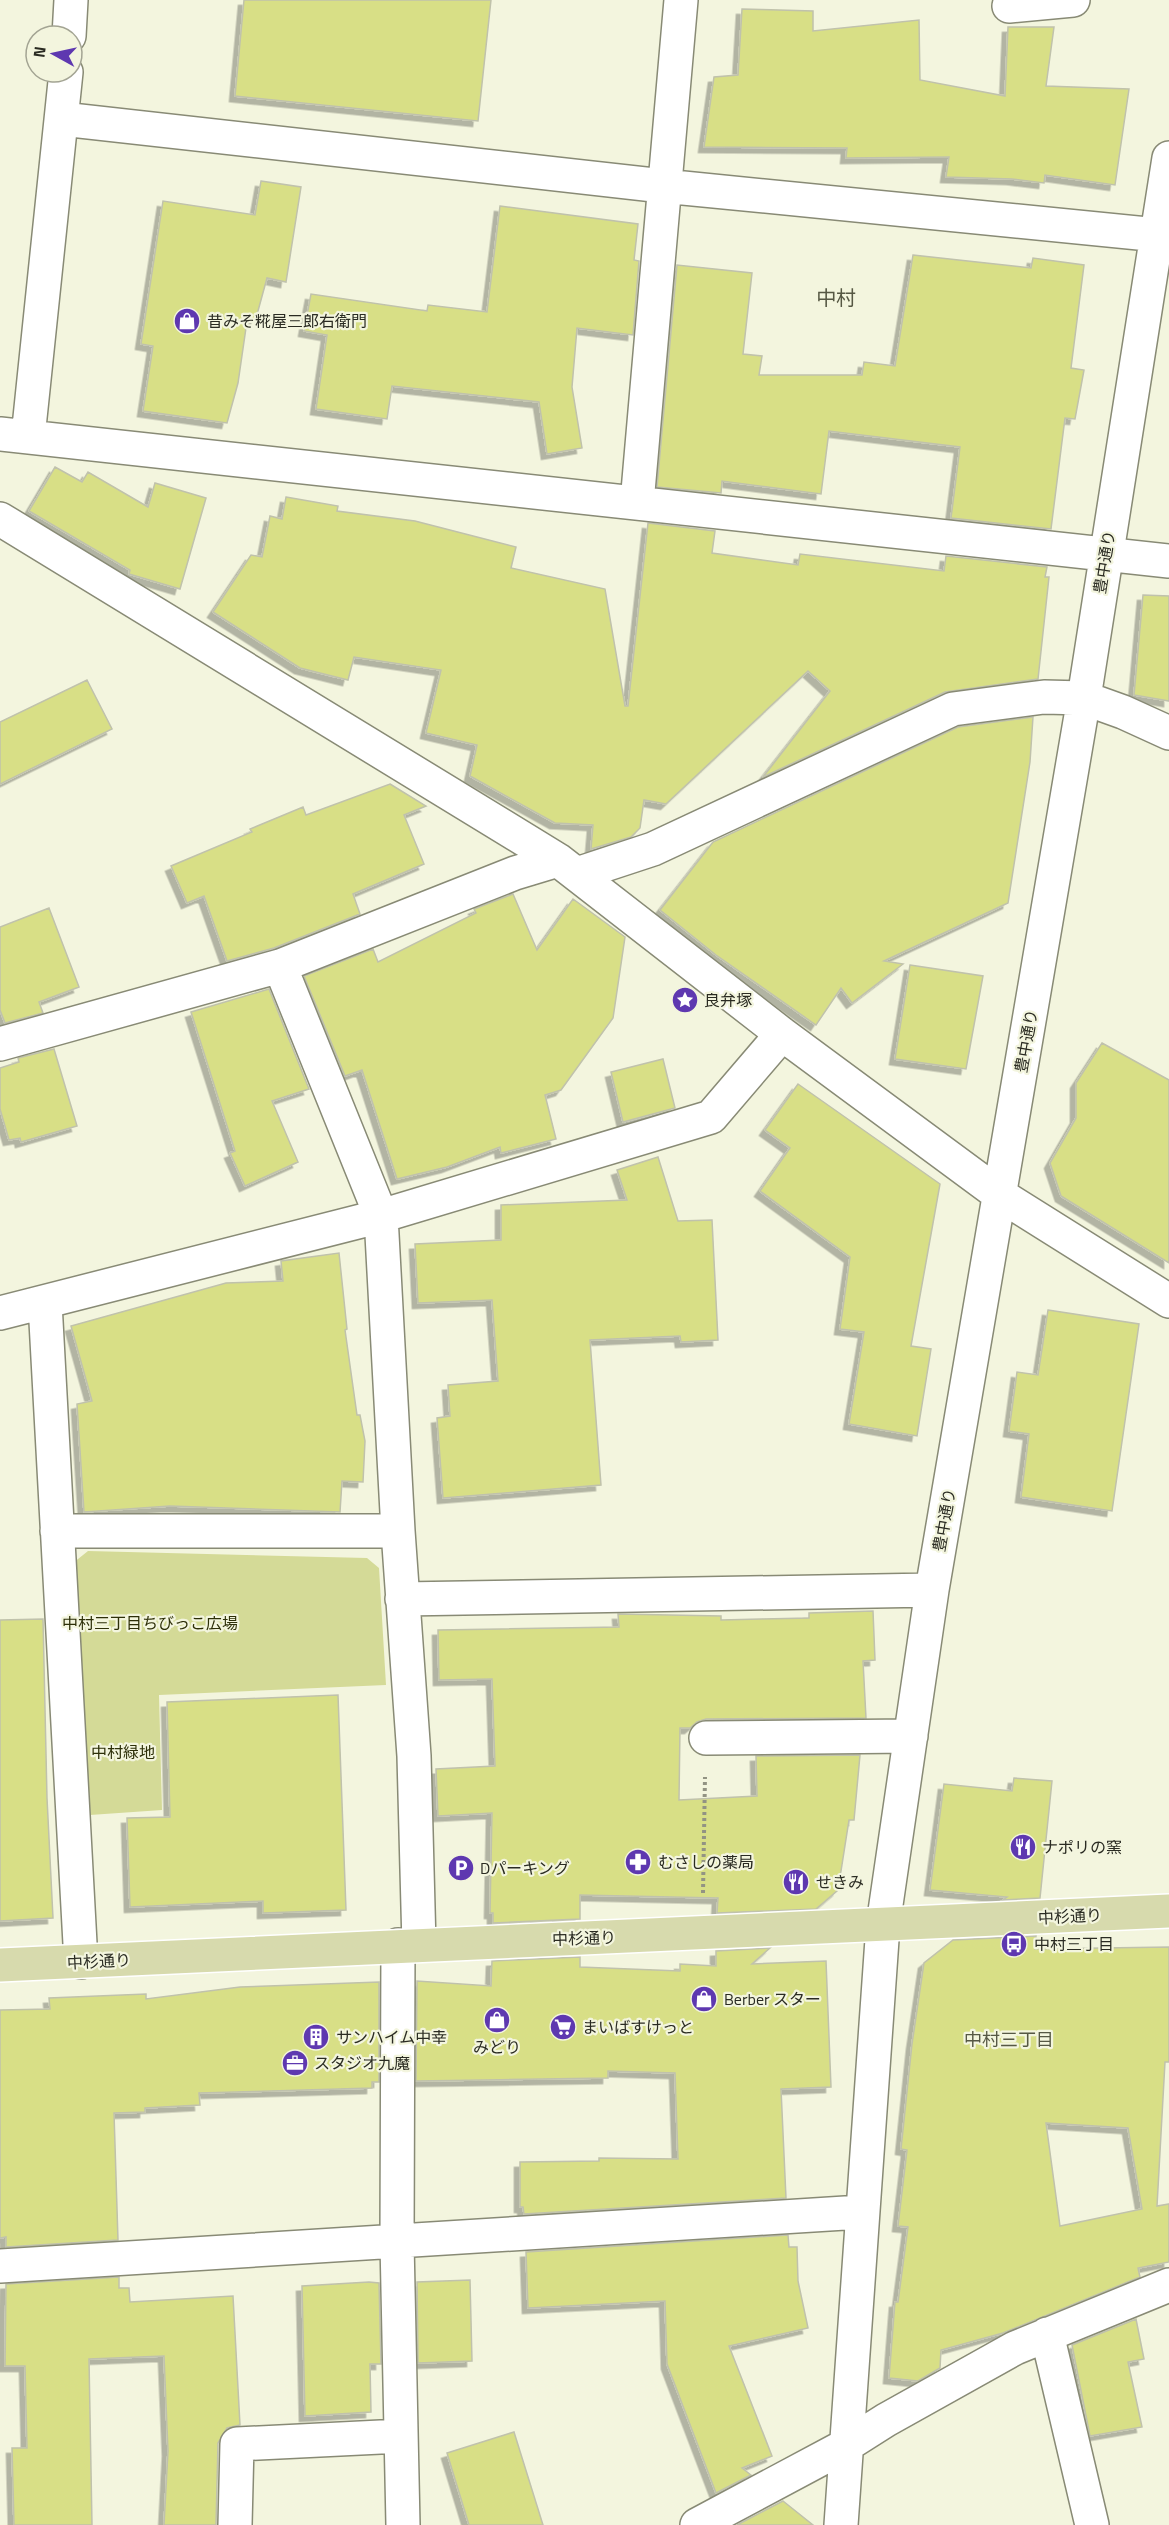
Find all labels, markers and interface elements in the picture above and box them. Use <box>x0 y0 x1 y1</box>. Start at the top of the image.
north arrow <box>24 24 84 84</box>
text: N <box>26 45 52 59</box>
district label: 中村 <box>816 282 856 313</box>
shop icon: 昔みそ糀屋三郎右衛門 <box>172 306 202 336</box>
place label: 昔みそ糀屋三郎右衛門 <box>207 309 367 333</box>
street label: 豊中通り <box>1087 529 1121 595</box>
place icon: 良弁塚 <box>670 985 700 1015</box>
place label: 良弁塚 <box>704 988 752 1012</box>
street label: 豊中通り <box>1009 1007 1043 1075</box>
street label: 豊中通り <box>927 1486 961 1554</box>
park label: 中村三丁目ちびっこ広場 <box>62 1611 238 1635</box>
park label: 中村緑地 <box>91 1740 155 1764</box>
restaurant icon: ナポリの窯 <box>1008 1832 1038 1862</box>
place label: ナポリの窯 <box>1042 1835 1122 1859</box>
pharmacy icon: むさしの薬局 <box>623 1847 653 1877</box>
place label: むさしの薬局 <box>658 1850 754 1874</box>
parking icon: Dパーキング <box>446 1853 476 1883</box>
place label: Dパーキング <box>480 1856 570 1880</box>
restaurant icon: せきみ <box>781 1867 811 1897</box>
place label: せきみ <box>816 1870 864 1894</box>
street label: 中杉通り <box>1037 1902 1103 1930</box>
street label: 中杉通り <box>552 1925 616 1951</box>
bus stop icon: 中村三丁目 <box>999 1929 1029 1959</box>
place label: 中村三丁目 <box>1034 1932 1114 1956</box>
street label: 中杉通り <box>66 1947 132 1975</box>
shop icon: Berber スター <box>689 1984 719 2014</box>
place label: Berber スター <box>724 1987 821 2011</box>
shop icon: みどり <box>482 2005 512 2035</box>
supermarket icon: まいばすけっと <box>548 2012 578 2042</box>
place label: まいばすけっと <box>582 2015 694 2039</box>
building icon: サンハイム中幸 <box>301 2022 331 2052</box>
place label: サンハイム中幸 <box>336 2025 447 2049</box>
district label: 中村三丁目 <box>964 2026 1054 2053</box>
place label: みどり <box>473 2035 521 2059</box>
office icon: スタジオ九魔 <box>280 2048 310 2078</box>
place label: スタジオ九魔 <box>314 2051 410 2075</box>

